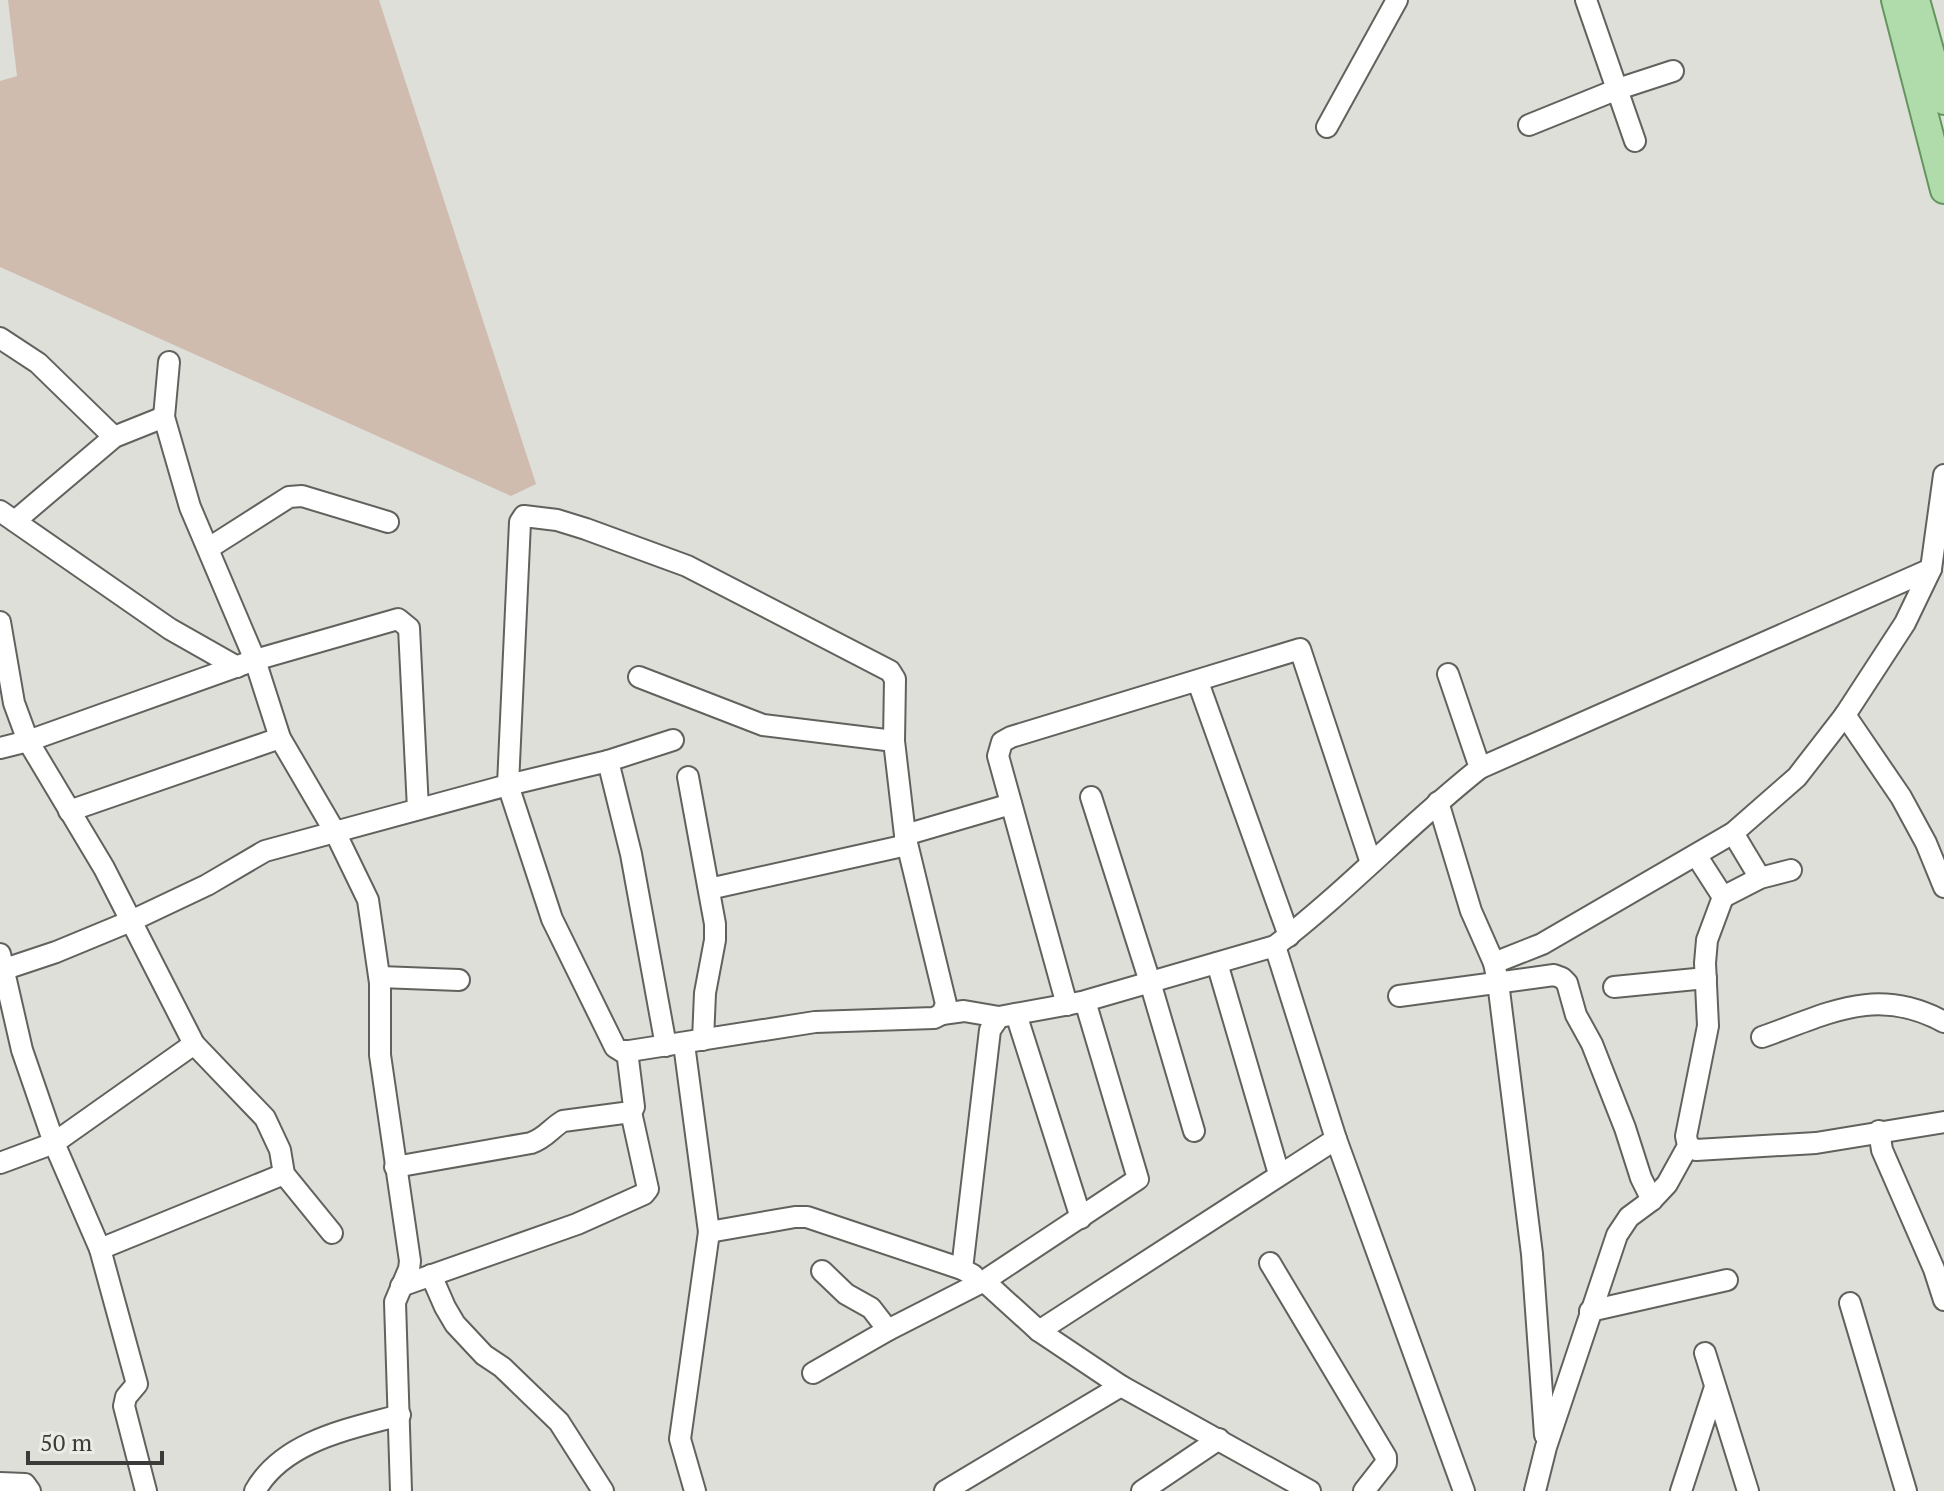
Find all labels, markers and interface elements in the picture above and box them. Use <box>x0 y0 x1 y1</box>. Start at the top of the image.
scale bar <box>28 1415 162 1465</box>
text: 50 m <box>40 1426 92 1458</box>

